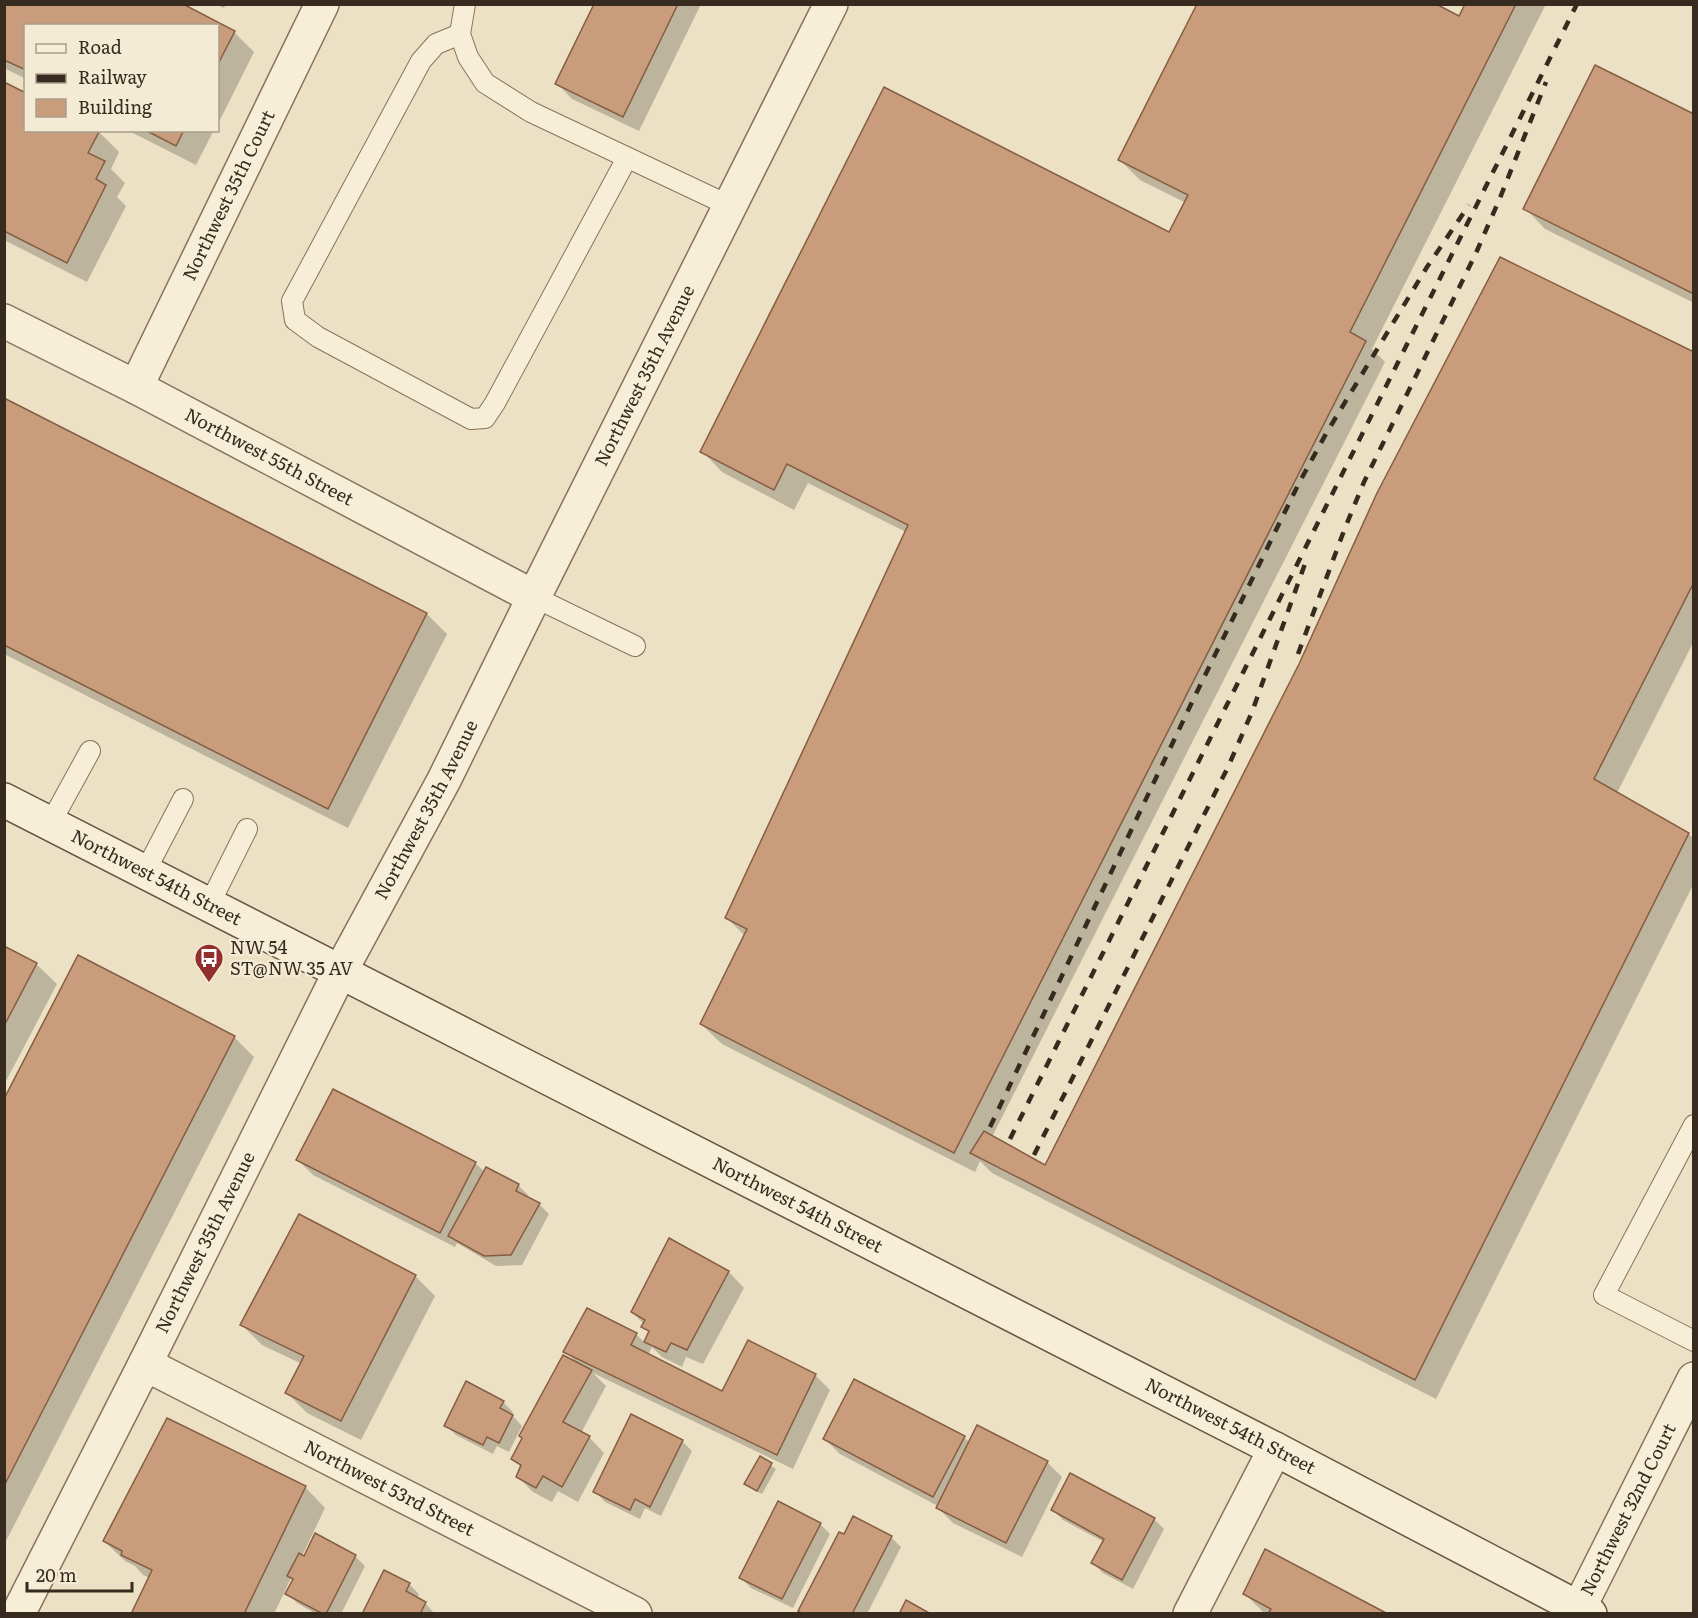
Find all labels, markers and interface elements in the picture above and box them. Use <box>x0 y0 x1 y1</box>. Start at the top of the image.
legend <box>24 24 219 132</box>
text: Road <box>78 33 122 60</box>
text: Railway <box>78 63 147 90</box>
text: Building <box>78 93 153 120</box>
street label: Northwest 35th Court <box>175 104 281 285</box>
street label: Northwest 35th Avenue <box>587 280 700 470</box>
street label: Northwest 55th Street <box>181 400 360 512</box>
street label: Northwest 35th Avenue <box>367 715 484 904</box>
street label: Northwest 54th Street <box>67 822 248 932</box>
place label: NW 54 ST@NW 35 AV <box>230 933 353 981</box>
bus stop icon: NW 54 ST@NW 35 AV <box>193 942 225 984</box>
street label: Northwest 35th Avenue <box>148 1147 261 1337</box>
street label: Northwest 54th Street <box>708 1149 889 1259</box>
street label: Northwest 54th Street <box>1141 1370 1322 1480</box>
street label: Northwest 32nd Court <box>1572 1418 1682 1600</box>
street label: Northwest 53rd Street <box>300 1432 480 1542</box>
scale bar <box>27 1555 132 1593</box>
text: 20 m <box>36 1561 77 1588</box>

